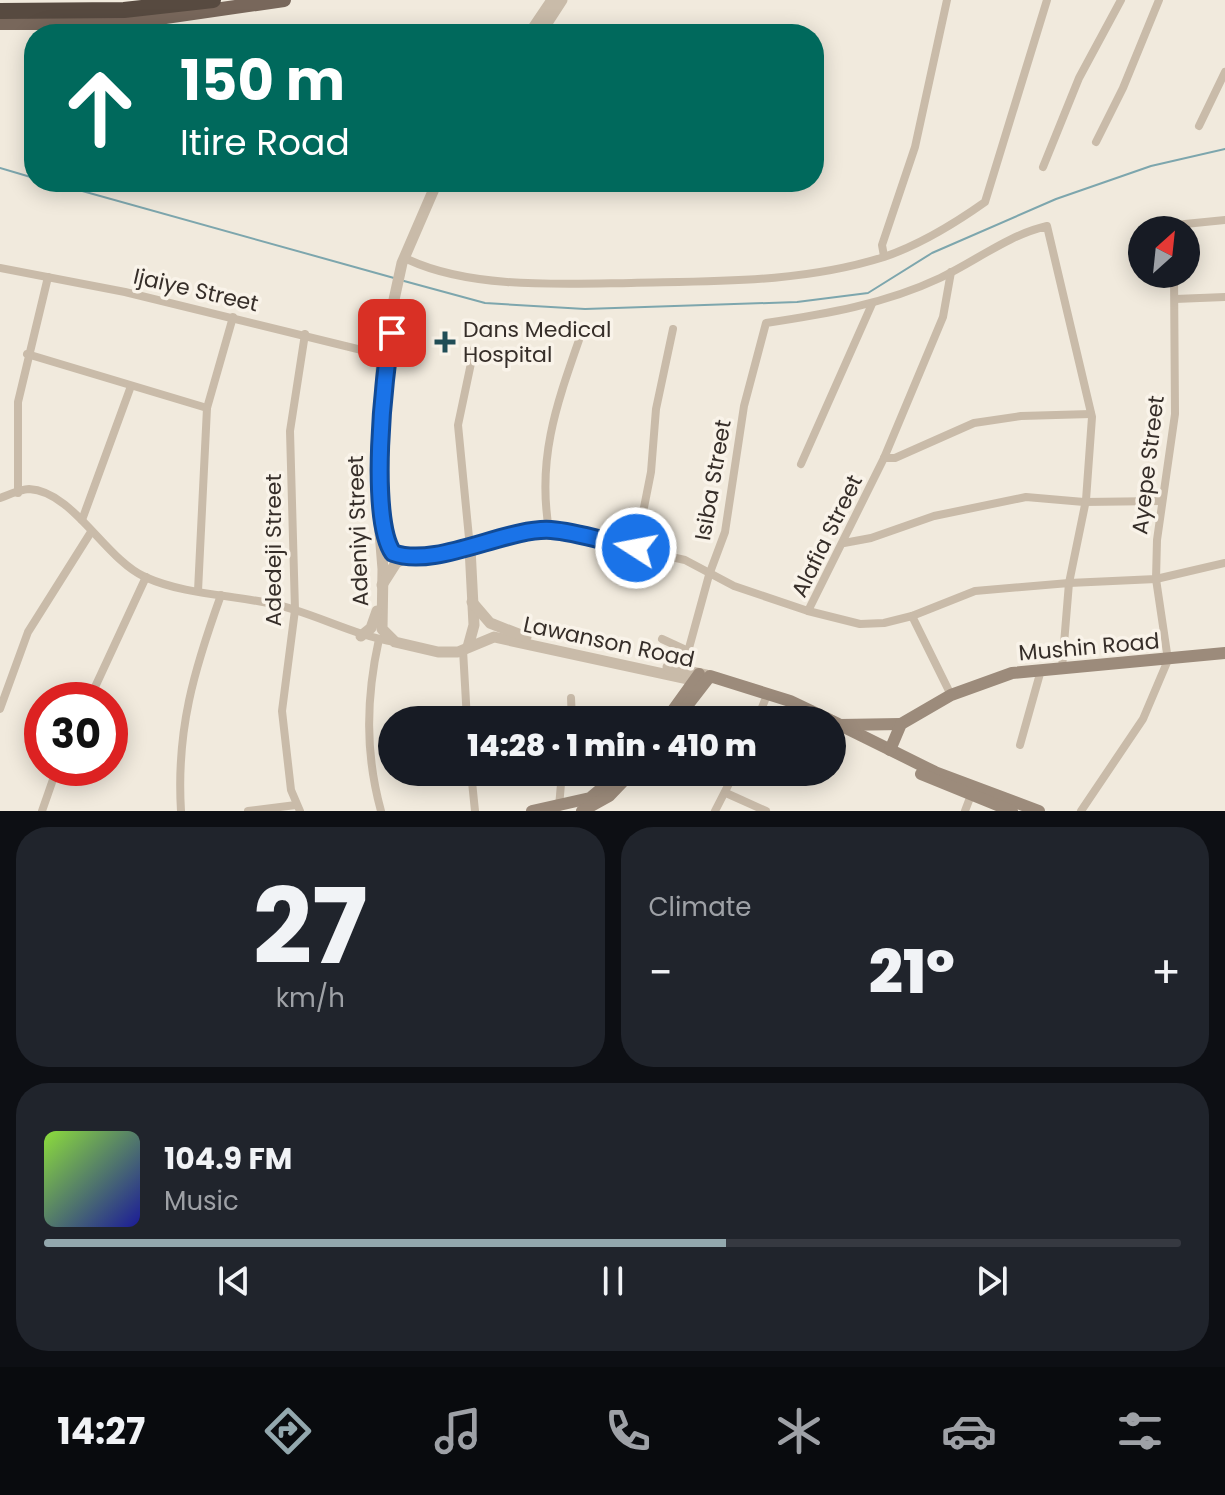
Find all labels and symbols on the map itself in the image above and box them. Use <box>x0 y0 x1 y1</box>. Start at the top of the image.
north arrow <box>1128 216 1200 288</box>
street label: Ijaiye Street <box>130 261 262 319</box>
pin <box>358 299 426 367</box>
place label: Dans Medical Hospital <box>463 314 611 370</box>
marker: Dans Medical Hospital <box>434 331 456 353</box>
street label: Ayepe Street <box>1124 394 1172 536</box>
street label: Isiba Street <box>687 417 739 543</box>
street label: Adeniyi Street <box>340 455 376 607</box>
street label: Alafia Street <box>784 469 870 603</box>
street label: Adedeji Street <box>258 473 289 627</box>
position arrow <box>594 506 678 590</box>
street label: Lawanson Road <box>521 609 697 675</box>
street label: Mushin Road <box>1017 625 1161 669</box>
speed limit sign: 30 <box>24 682 128 786</box>

